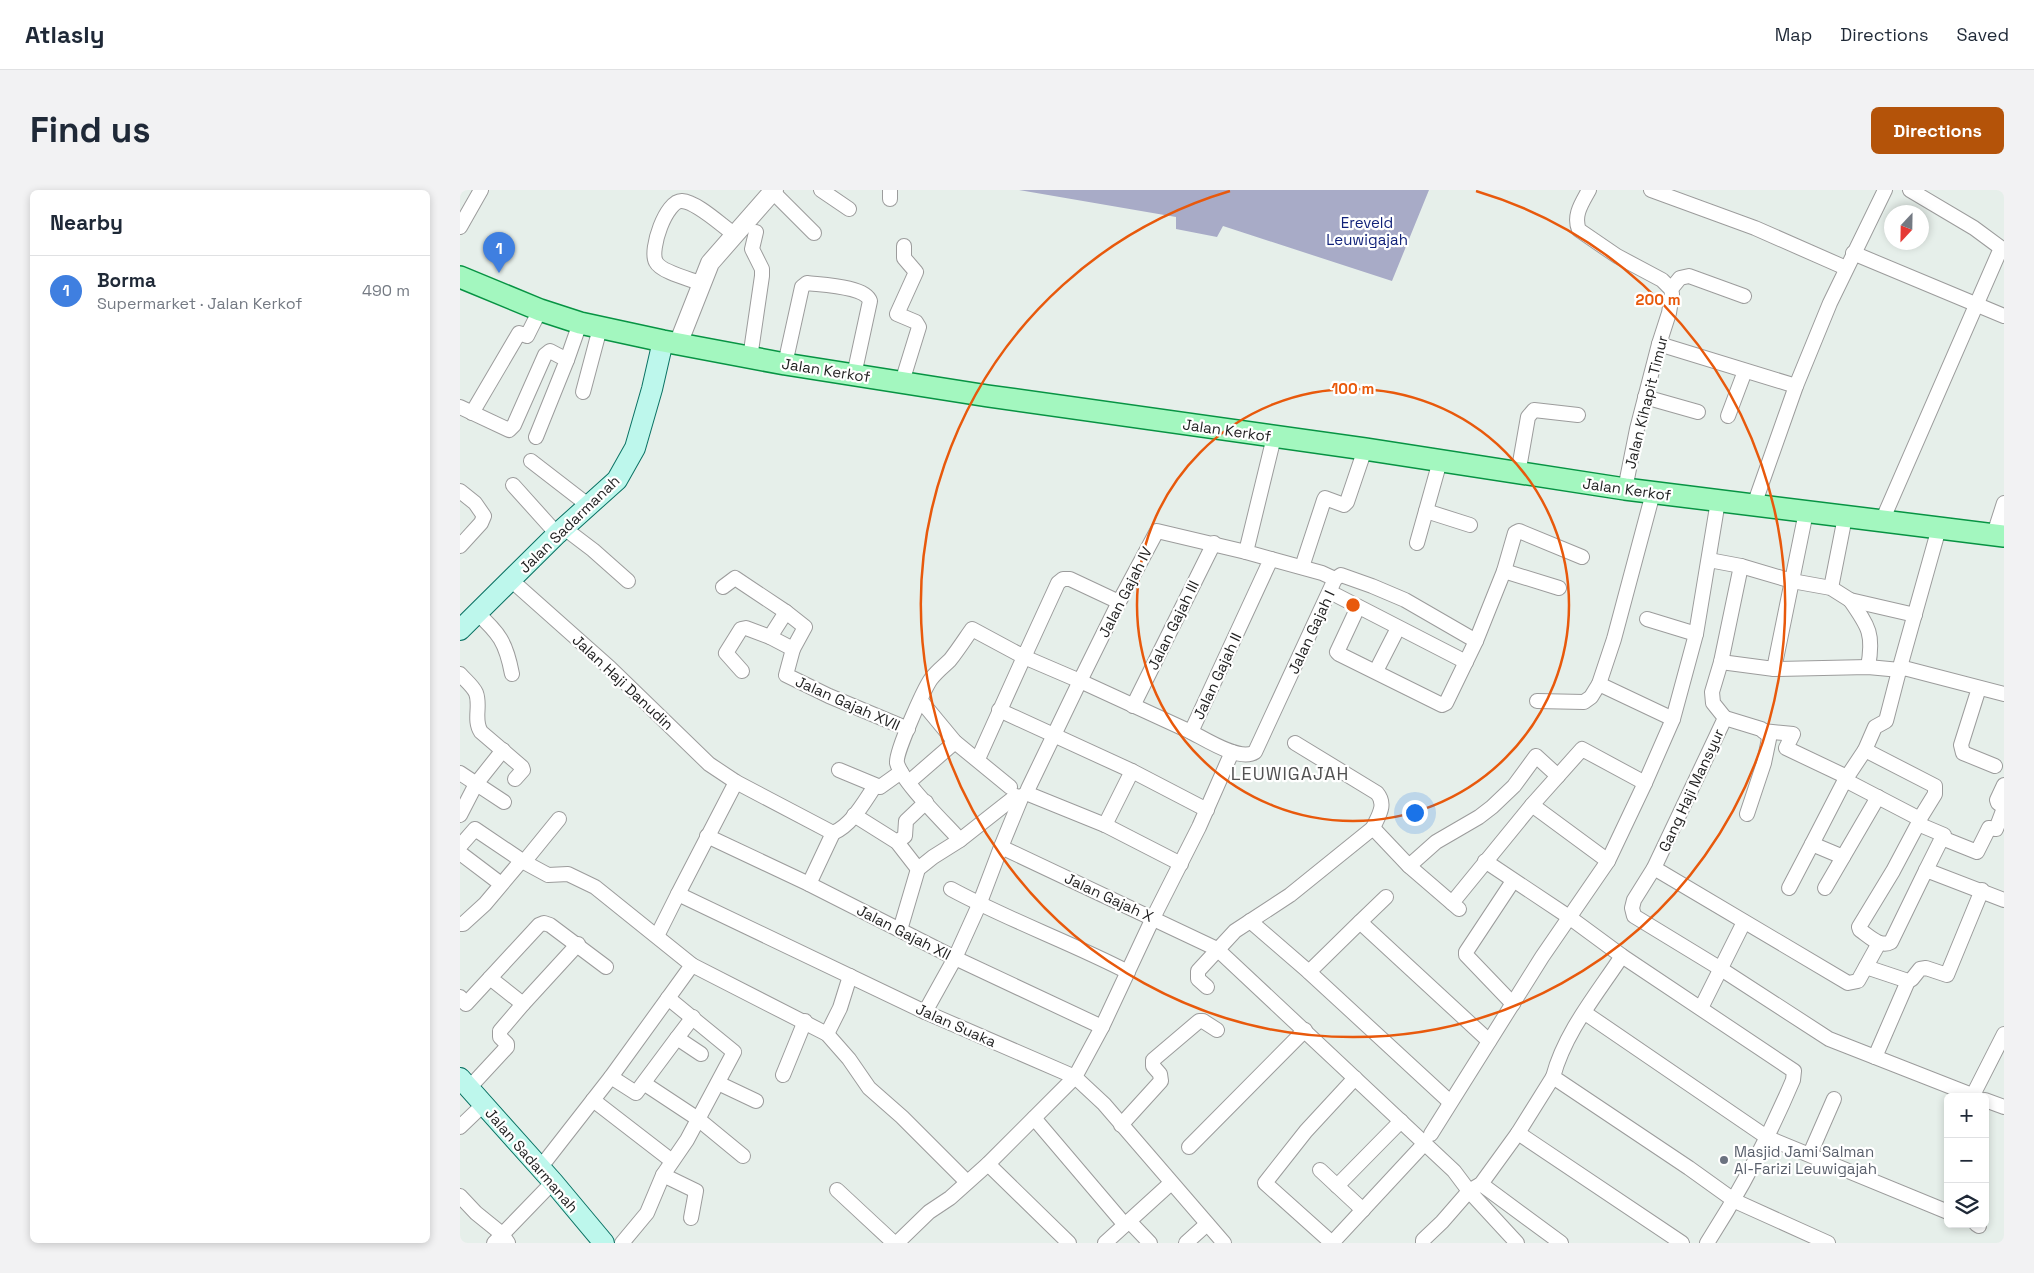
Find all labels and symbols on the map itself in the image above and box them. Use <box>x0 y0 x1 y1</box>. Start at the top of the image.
north arrow <box>1884 205 1929 250</box>
park label: Ereveld Leuwigajah <box>1326 213 1408 249</box>
pin: 1 <box>483 232 515 273</box>
text: 200 m <box>1636 290 1680 309</box>
street label: Jalan Kihapit Timur <box>1620 333 1672 471</box>
street label: Jalan Kerkof <box>780 354 872 386</box>
text: 100 m <box>1332 379 1374 398</box>
street label: Jalan Kerkof <box>1182 414 1273 446</box>
street label: Jalan Sadarmanah <box>515 471 623 577</box>
street label: Jalan Kerkof <box>1582 473 1673 505</box>
street label: Jalan Gajah IV <box>1094 543 1156 641</box>
street label: Jalan Gajah III <box>1143 577 1203 673</box>
street label: Jalan Gajah I <box>1283 587 1339 677</box>
centre of rings <box>1344 596 1362 614</box>
street label: Jalan Haji Danudin <box>568 630 678 734</box>
street label: Jalan Gajah II <box>1189 630 1245 722</box>
street label: Jalan Gajah XVII <box>793 671 903 735</box>
street label: Gang Haji Mansyur <box>1654 725 1728 855</box>
district label: LEUWIGAJAH <box>1231 762 1349 785</box>
your location <box>1402 800 1428 826</box>
street label: Jalan Gajah X <box>1061 868 1157 926</box>
street label: Jalan Gajah XII <box>854 900 954 964</box>
street label: Jalan Suaka <box>913 999 999 1051</box>
street label: Jalan Sadarmanah <box>481 1104 583 1216</box>
place label: Masjid Jami Salman Al-Farizi Leuwigajah <box>1734 1142 1877 1178</box>
marker: Masjid Jami Salman Al-Farizi Leuwigajah <box>1718 1154 1730 1166</box>

